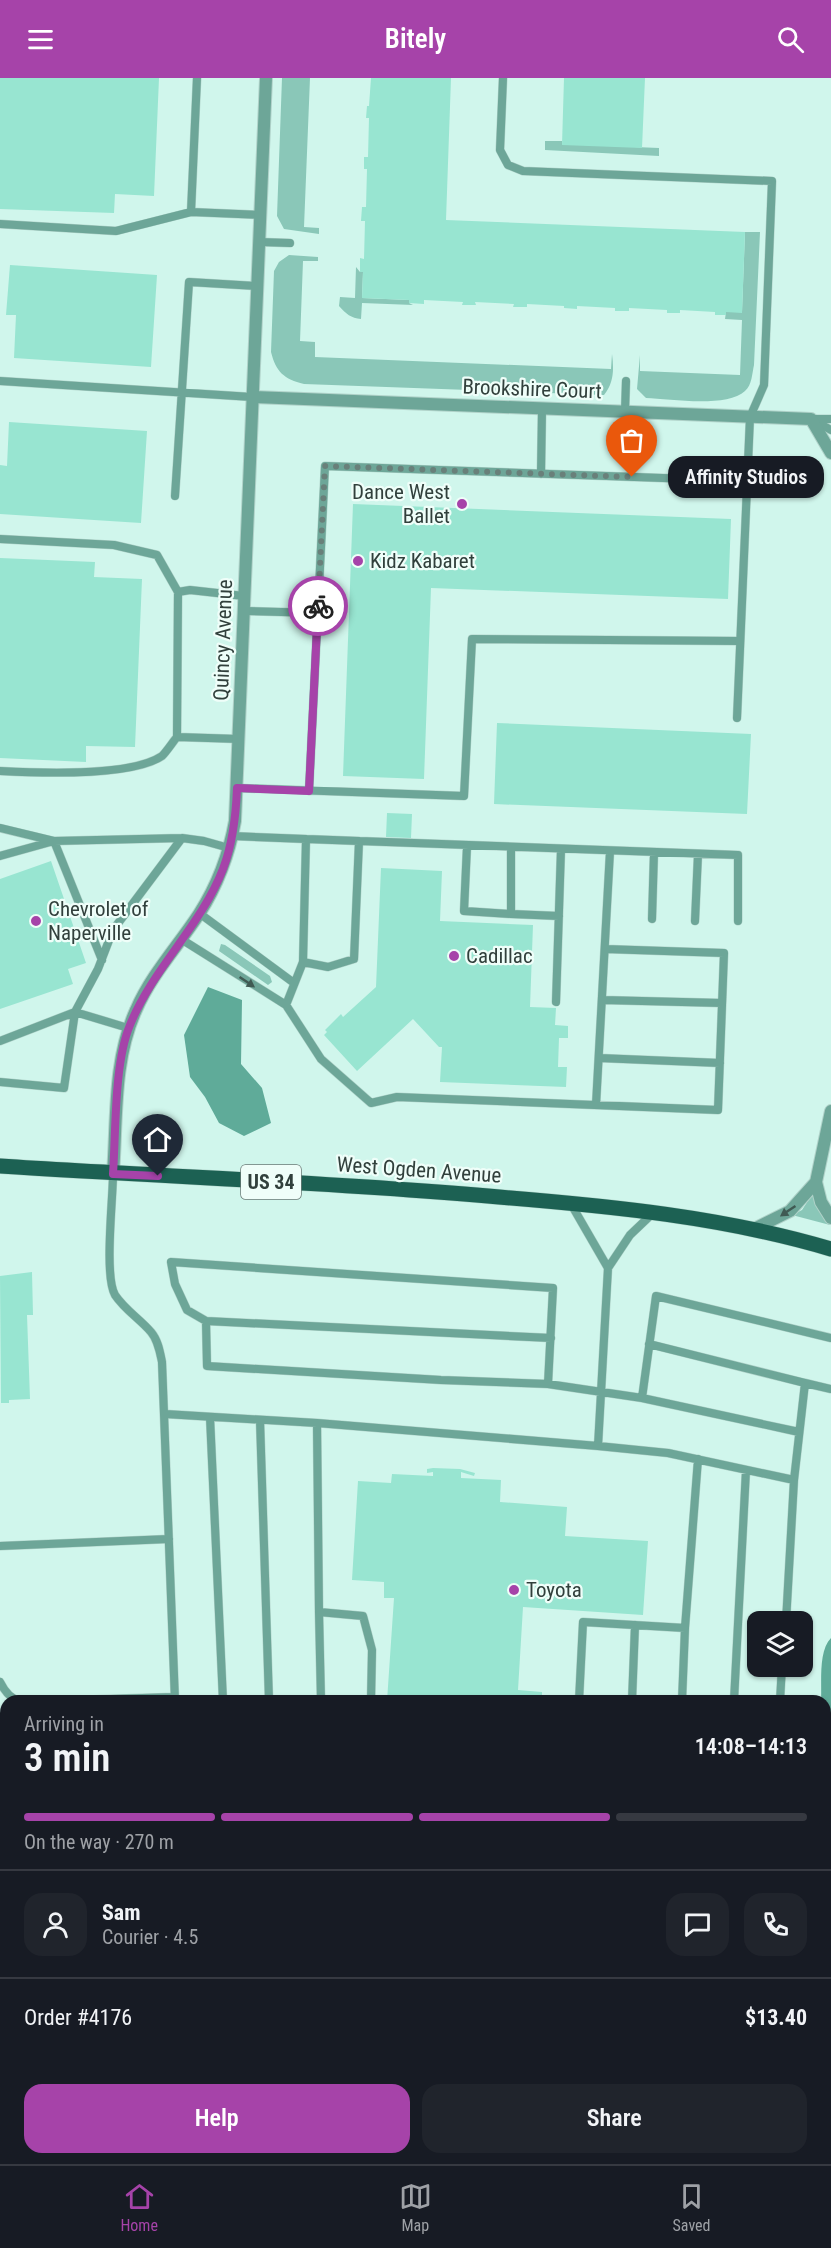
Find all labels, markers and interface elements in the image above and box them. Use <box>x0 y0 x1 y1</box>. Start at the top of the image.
icon: menu <box>24 23 57 56</box>
text: Bitely <box>385 23 446 55</box>
icon: search <box>774 23 807 56</box>
street label: Brookshire Court <box>462 375 602 403</box>
pin <box>606 415 657 477</box>
icon: bag <box>615 424 648 457</box>
callout: Affinity Studios <box>668 456 824 498</box>
text: Affinity Studios <box>685 465 807 489</box>
place label: Dance West Ballet <box>352 480 450 528</box>
marker: Dance West Ballet <box>455 497 469 511</box>
place label: Kidz Kabaret <box>370 549 475 573</box>
marker: Kidz Kabaret <box>351 554 365 568</box>
courier <box>288 576 348 636</box>
street label: Quincy Avenue <box>209 579 237 701</box>
icon: bike <box>302 590 335 623</box>
place label: Chevrolet of Naperville <box>48 897 149 945</box>
marker: Chevrolet of Naperville <box>29 914 43 928</box>
place label: Cadillac <box>466 944 533 968</box>
marker: Cadillac <box>447 949 461 963</box>
one-way arrow <box>239 976 255 987</box>
pin <box>132 1114 183 1176</box>
icon: home <box>141 1123 174 1156</box>
street label: West Ogden Avenue <box>336 1152 502 1188</box>
road number: US 34 <box>241 1165 301 1199</box>
one-way arrow <box>780 1205 796 1217</box>
place label: Toyota <box>526 1578 582 1602</box>
marker: Toyota <box>507 1583 521 1597</box>
map controls <box>747 1611 813 1677</box>
button: layers <box>747 1611 813 1677</box>
text: Arriving in <box>24 1712 104 1736</box>
text: 14:08–14:13 <box>695 1734 807 1759</box>
text: 3 min <box>24 1735 110 1781</box>
text: On the way · 270 m <box>24 1830 174 1854</box>
button: person <box>24 1893 87 1956</box>
button: chat <box>666 1893 729 1956</box>
button: phone <box>744 1893 807 1956</box>
text: Sam <box>102 1900 141 1925</box>
text: Courier · 4.5 <box>102 1925 198 1949</box>
text: Order #4176 <box>24 2005 132 2030</box>
text: $13.40 <box>745 2005 807 2030</box>
button: Help <box>24 2084 410 2153</box>
button: Share <box>422 2084 807 2153</box>
tab: Home <box>120 2180 158 2235</box>
tab: Map <box>399 2180 432 2235</box>
tab: Saved <box>673 2180 711 2235</box>

